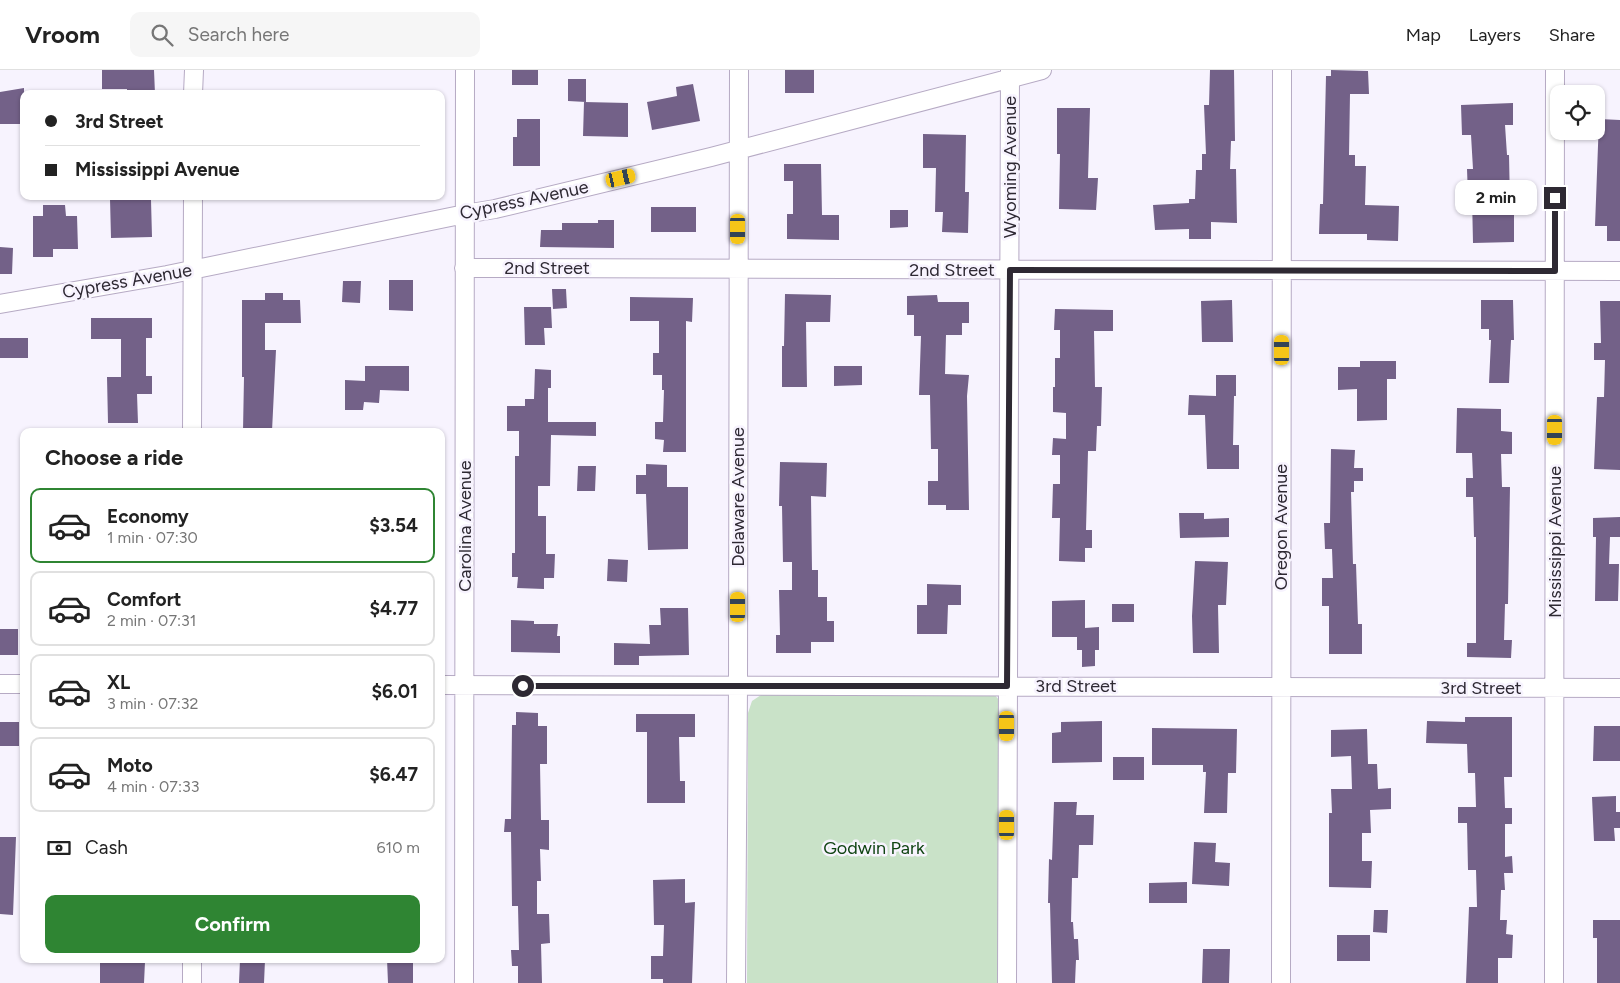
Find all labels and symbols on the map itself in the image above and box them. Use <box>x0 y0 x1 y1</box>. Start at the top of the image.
street label: Wyoming Avenue <box>999 96 1021 238</box>
car <box>604 167 637 189</box>
street label: Cypress Avenue <box>458 176 591 224</box>
callout: 2 min <box>1455 180 1538 216</box>
route end <box>1544 187 1566 209</box>
car <box>730 214 745 244</box>
street label: 2nd Street <box>504 257 590 279</box>
street label: Cypress Avenue <box>61 259 194 303</box>
street label: 2nd Street <box>909 259 995 281</box>
car <box>1274 335 1289 365</box>
car <box>1547 415 1562 445</box>
street label: Delaware Avenue <box>727 427 749 567</box>
street label: Carolina Avenue <box>454 460 476 592</box>
street label: Oregon Avenue <box>1270 464 1292 590</box>
street label: Mississippi Avenue <box>1544 466 1566 618</box>
car <box>730 592 745 622</box>
route start <box>512 675 534 697</box>
street label: 3rd Street <box>1035 675 1117 697</box>
street label: 3rd Street <box>1440 677 1522 699</box>
car <box>999 711 1014 741</box>
car <box>999 810 1014 840</box>
park label: Godwin Park <box>823 837 925 859</box>

